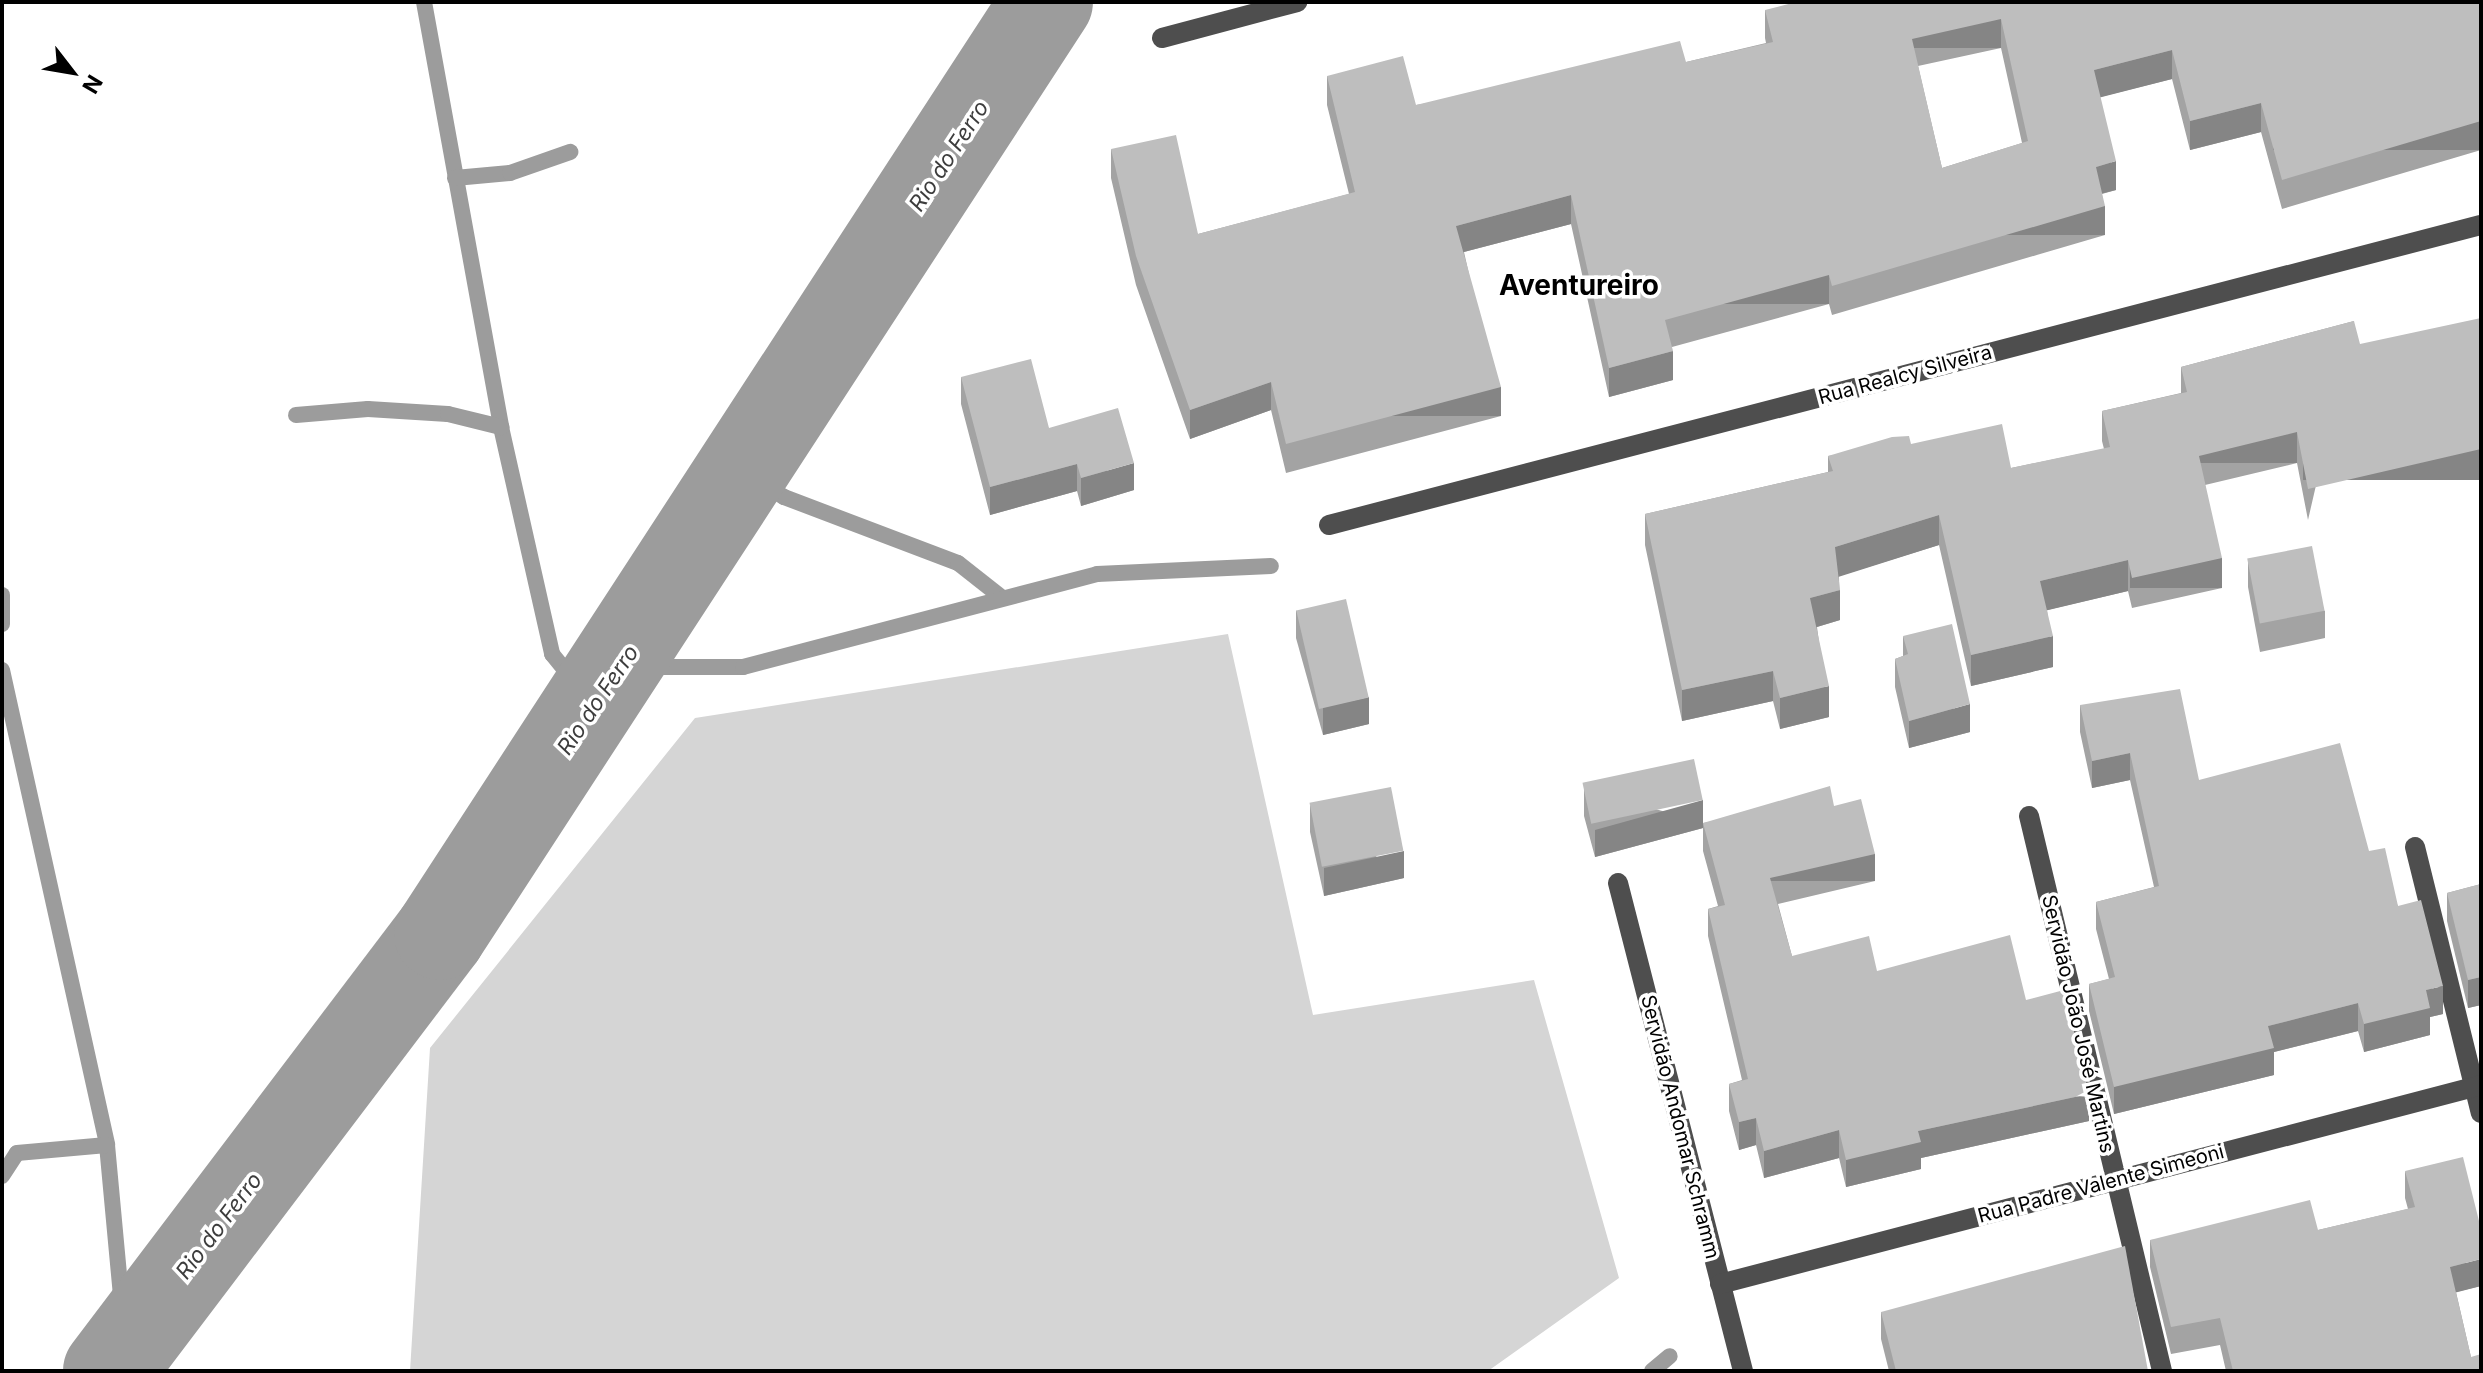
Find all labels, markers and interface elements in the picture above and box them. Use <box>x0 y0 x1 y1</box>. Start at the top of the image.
north arrow <box>32 32 112 112</box>
text: N <box>77 70 108 98</box>
water label: Rio do Ferro <box>904 96 994 216</box>
district label: Aventureiro <box>1499 268 1659 302</box>
street label: Rua Realcy Silveira <box>1816 340 1994 410</box>
water label: Rio do Ferro <box>552 640 644 760</box>
street label: Servidão João José Martins <box>2037 893 2119 1155</box>
street label: Servidão Andomar Schramm <box>1636 993 1724 1261</box>
street label: Rua Padre Valente Simeoni <box>1975 1140 2227 1228</box>
water label: Rio do Ferro <box>170 1168 268 1284</box>

